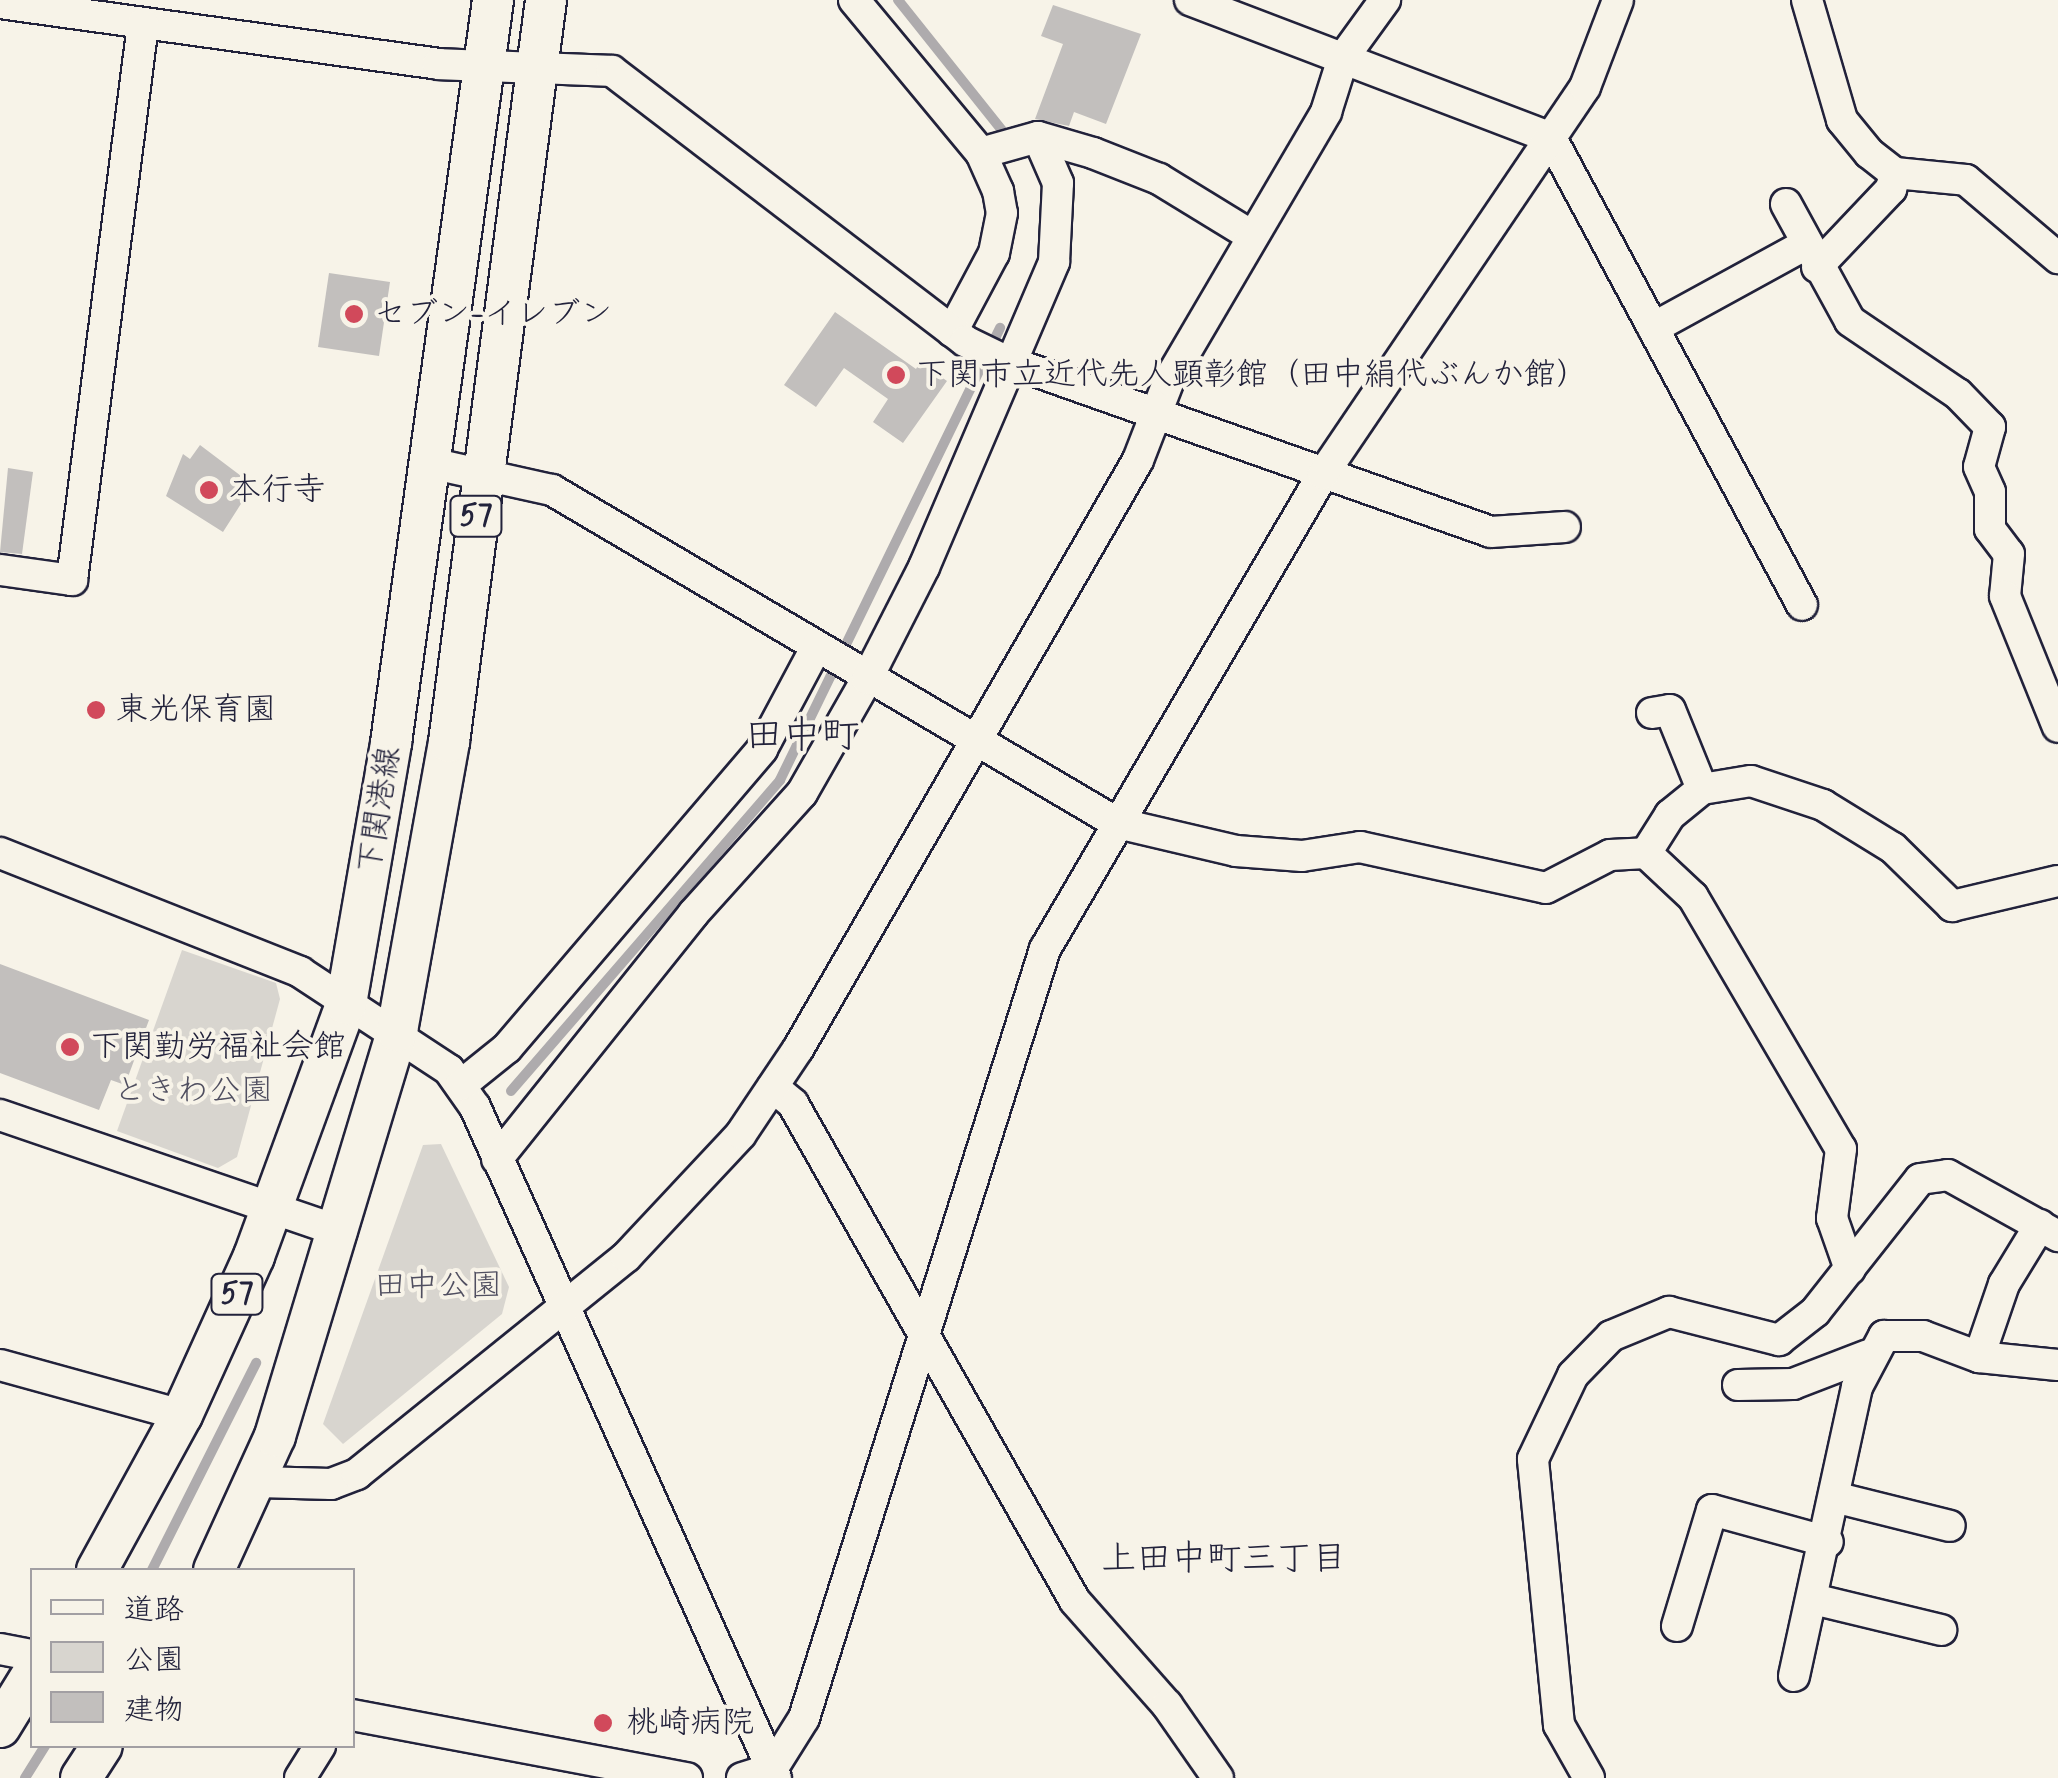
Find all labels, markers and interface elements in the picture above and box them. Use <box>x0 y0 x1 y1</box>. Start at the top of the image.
place label: セブン-イレブン <box>374 295 612 333</box>
marker: セブン-イレブン <box>343 303 365 325</box>
place label: 下関市立近代先人顕彰館（田中絹代ぶんか館） <box>916 356 1588 394</box>
marker: 下関市立近代先人顕彰館（田中絹代ぶんか館） <box>885 364 907 386</box>
place label: 本行寺 <box>229 471 325 509</box>
marker: 本行寺 <box>198 479 220 501</box>
road number: 57 <box>448 491 504 541</box>
place label: 東光保育園 <box>116 691 276 729</box>
marker: 東光保育園 <box>85 699 107 721</box>
district label: 田中町 <box>745 714 859 760</box>
street label: 下関港線 <box>351 744 409 876</box>
place label: 下関勤労福祉会館 <box>90 1028 346 1066</box>
marker: 下関勤労福祉会館 <box>59 1036 81 1058</box>
park label: ときわ公園 <box>113 1072 273 1110</box>
park label: 田中公園 <box>374 1267 502 1305</box>
road number: 57 <box>210 1269 264 1319</box>
district label: 上田中町三丁目 <box>1102 1538 1346 1580</box>
legend <box>30 1568 355 1748</box>
text: 道路 <box>124 1591 184 1630</box>
text: 公園 <box>124 1641 184 1680</box>
text: 建物 <box>124 1691 184 1730</box>
place label: 桃崎病院 <box>626 1704 754 1742</box>
marker: 桃崎病院 <box>590 1710 616 1736</box>

